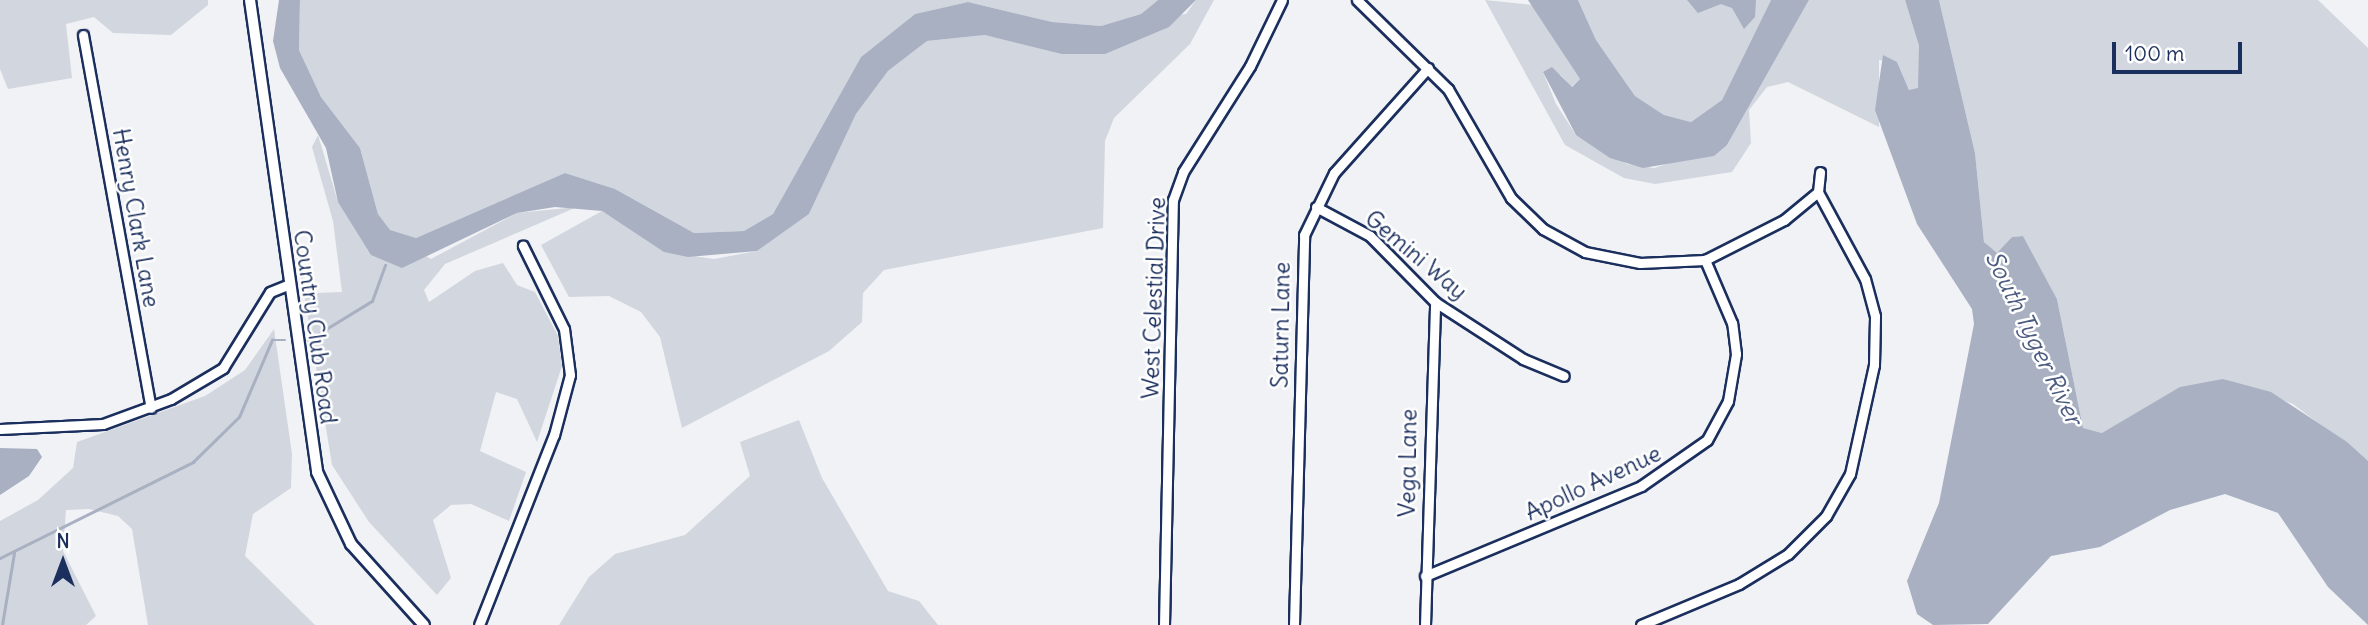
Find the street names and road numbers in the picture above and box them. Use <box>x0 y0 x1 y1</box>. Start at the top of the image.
street label: Henry Clark Lane <box>107 126 165 310</box>
street label: West Celestial Drive <box>1137 197 1171 399</box>
street label: Gemini Way <box>1359 204 1473 306</box>
street label: Country Club Road <box>288 228 342 426</box>
street label: Saturn Lane <box>1266 262 1296 388</box>
street label: Vega Lane <box>1393 409 1423 517</box>
street label: Apollo Avenue <box>1521 440 1665 526</box>

